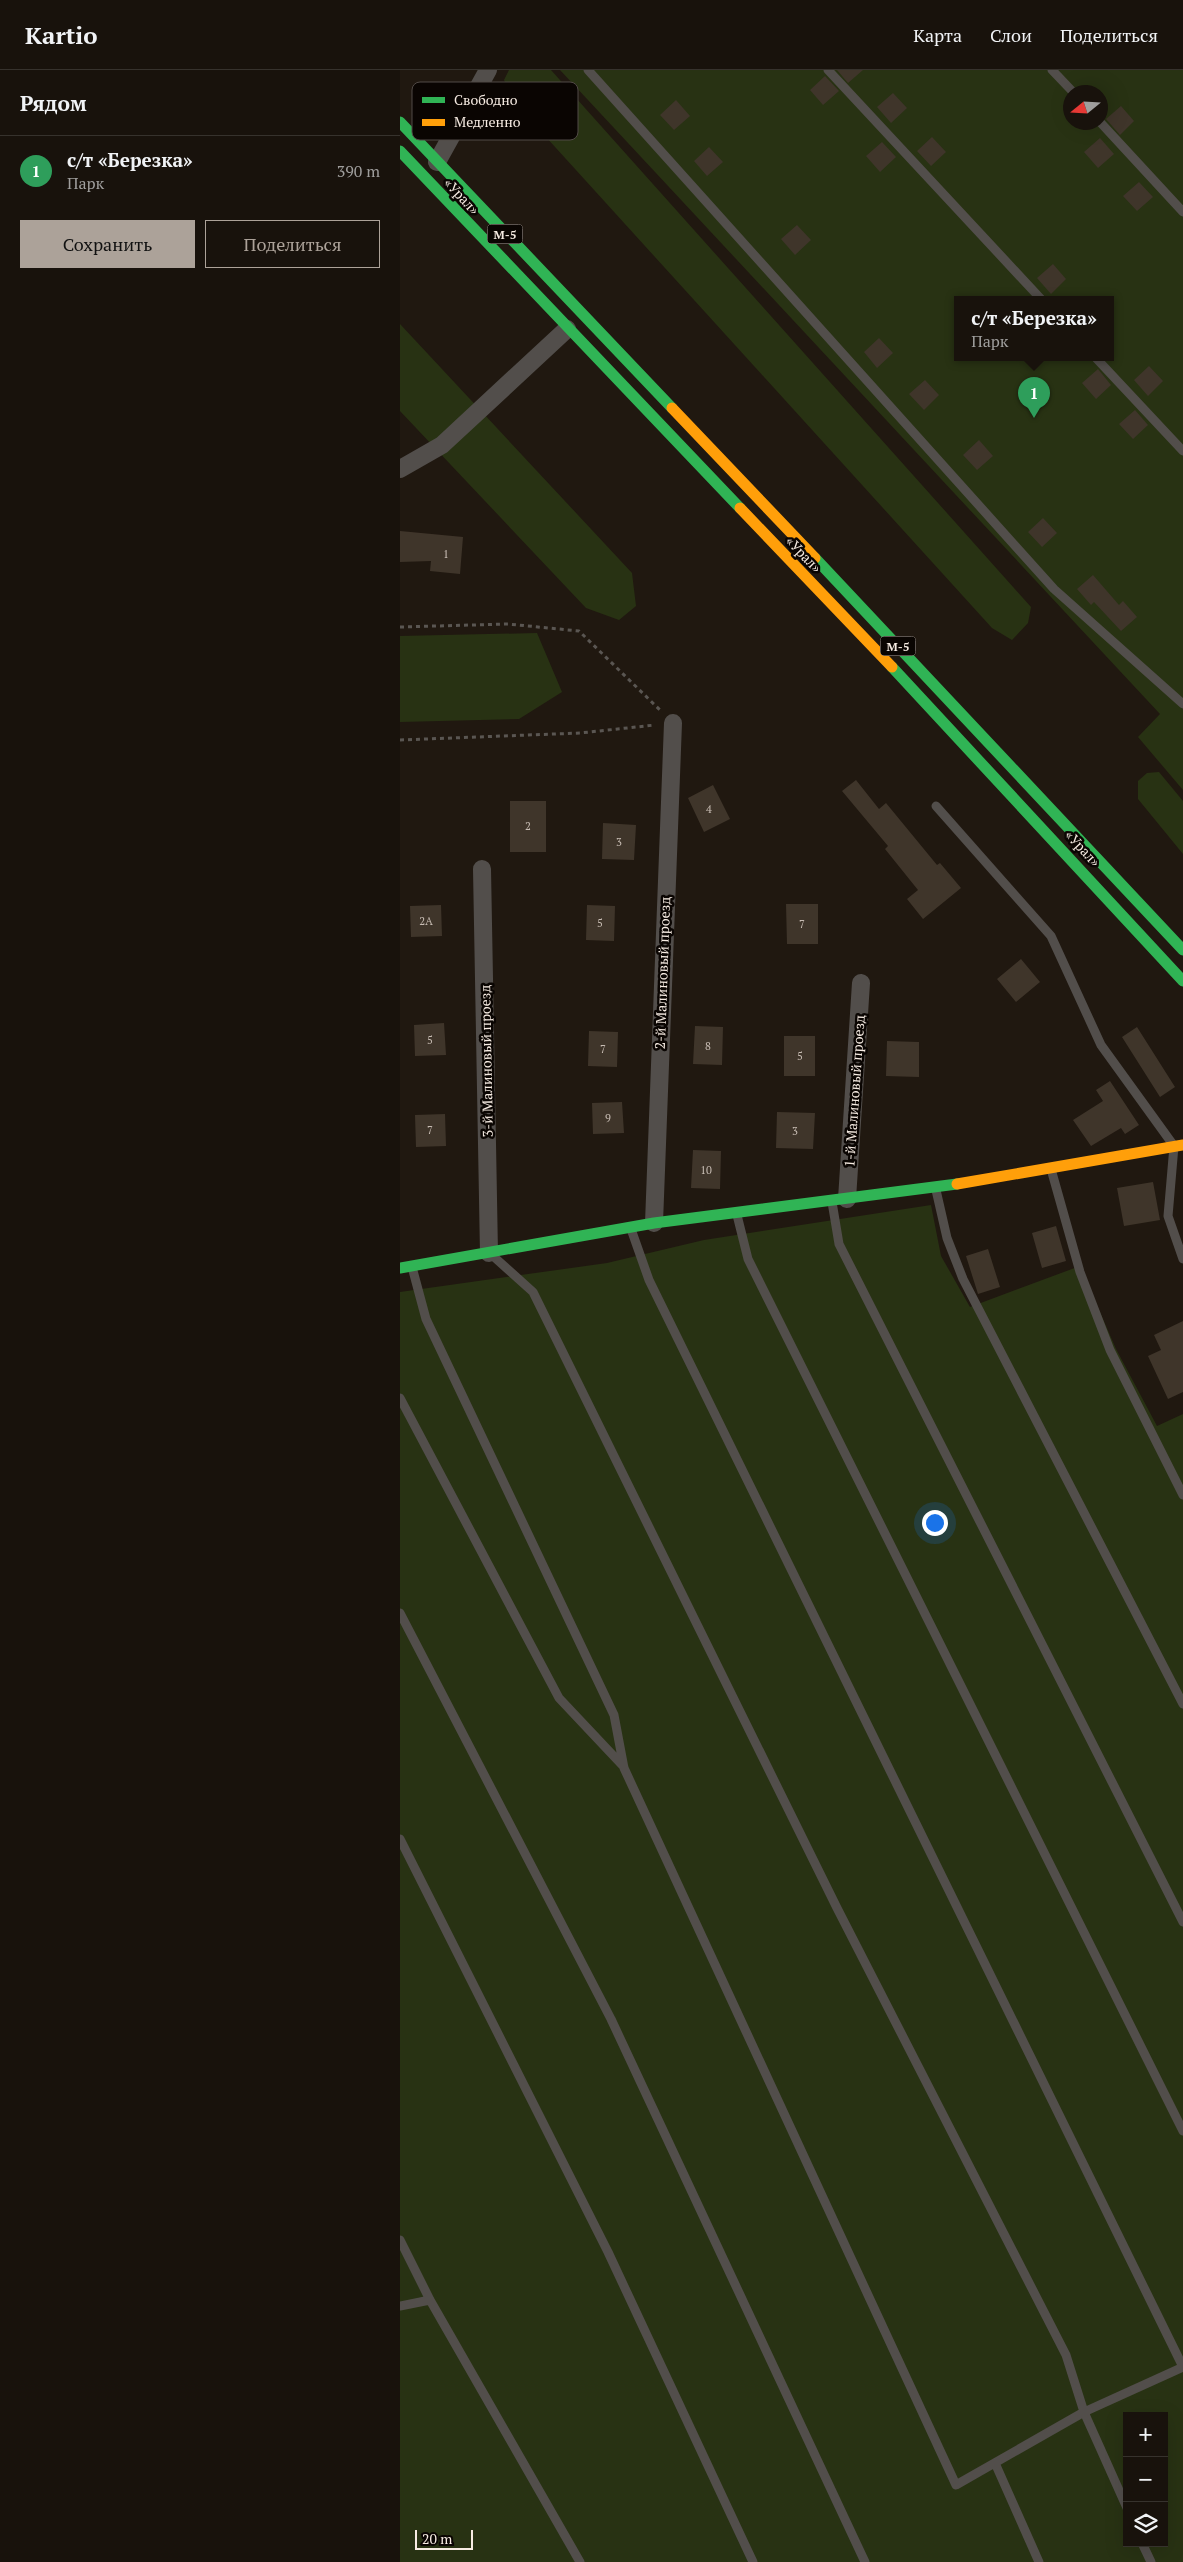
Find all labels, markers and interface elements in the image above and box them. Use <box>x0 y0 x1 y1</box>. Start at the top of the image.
text: Kartio <box>25 19 98 51</box>
text: Карта <box>913 23 962 47</box>
text: Слои <box>990 23 1032 47</box>
text: Поделиться <box>1060 23 1158 47</box>
legend <box>412 82 578 140</box>
north arrow <box>1063 85 1108 130</box>
text: Рядом <box>20 89 87 117</box>
text: Свободно <box>454 90 518 109</box>
text: Медленно <box>454 112 521 131</box>
text: с/т «Березка» <box>67 147 193 172</box>
text: 1 <box>31 160 41 182</box>
text: 390 m <box>337 160 380 182</box>
text: Парк <box>67 172 104 194</box>
street label: «Урал» <box>440 173 484 219</box>
button: Сохранить <box>20 220 195 268</box>
button: Поделиться <box>205 220 380 268</box>
road number: М-5 <box>488 224 522 243</box>
popup <box>954 296 1114 361</box>
text: с/т «Березка» <box>971 305 1097 330</box>
text: Парк <box>971 330 1008 352</box>
pin: 1 <box>1018 377 1050 418</box>
street label: «Урал» <box>782 532 826 577</box>
house number: 1 <box>443 547 449 561</box>
road number: М-5 <box>880 636 916 656</box>
house number: 4 <box>706 802 712 816</box>
house number: 2 <box>525 819 531 833</box>
street label: «Урал» <box>1061 825 1105 871</box>
house number: 3 <box>616 835 622 849</box>
street label: 2-й Малиновый проезд <box>650 896 674 1050</box>
house number: 2А <box>419 914 433 928</box>
house number: 5 <box>597 916 603 930</box>
house number: 7 <box>799 917 805 931</box>
street label: 3-й Малиновый проезд <box>475 984 497 1138</box>
street label: 1-й Малиновый проезд <box>839 1014 869 1168</box>
house number: 5 <box>427 1033 433 1047</box>
house number: 8 <box>705 1039 711 1053</box>
house number: 7 <box>600 1042 606 1056</box>
house number: 5 <box>797 1049 803 1063</box>
house number: 9 <box>605 1111 611 1125</box>
house number: 7 <box>427 1123 433 1137</box>
house number: 3 <box>792 1124 798 1138</box>
house number: 10 <box>700 1163 712 1177</box>
your location <box>922 1510 948 1536</box>
map controls <box>1123 2412 1168 2547</box>
button: + <box>1123 2412 1168 2457</box>
button: − <box>1123 2457 1168 2502</box>
button: layers <box>1123 2502 1168 2547</box>
scale bar <box>415 2527 472 2550</box>
text: 20 m <box>422 2529 452 2548</box>

